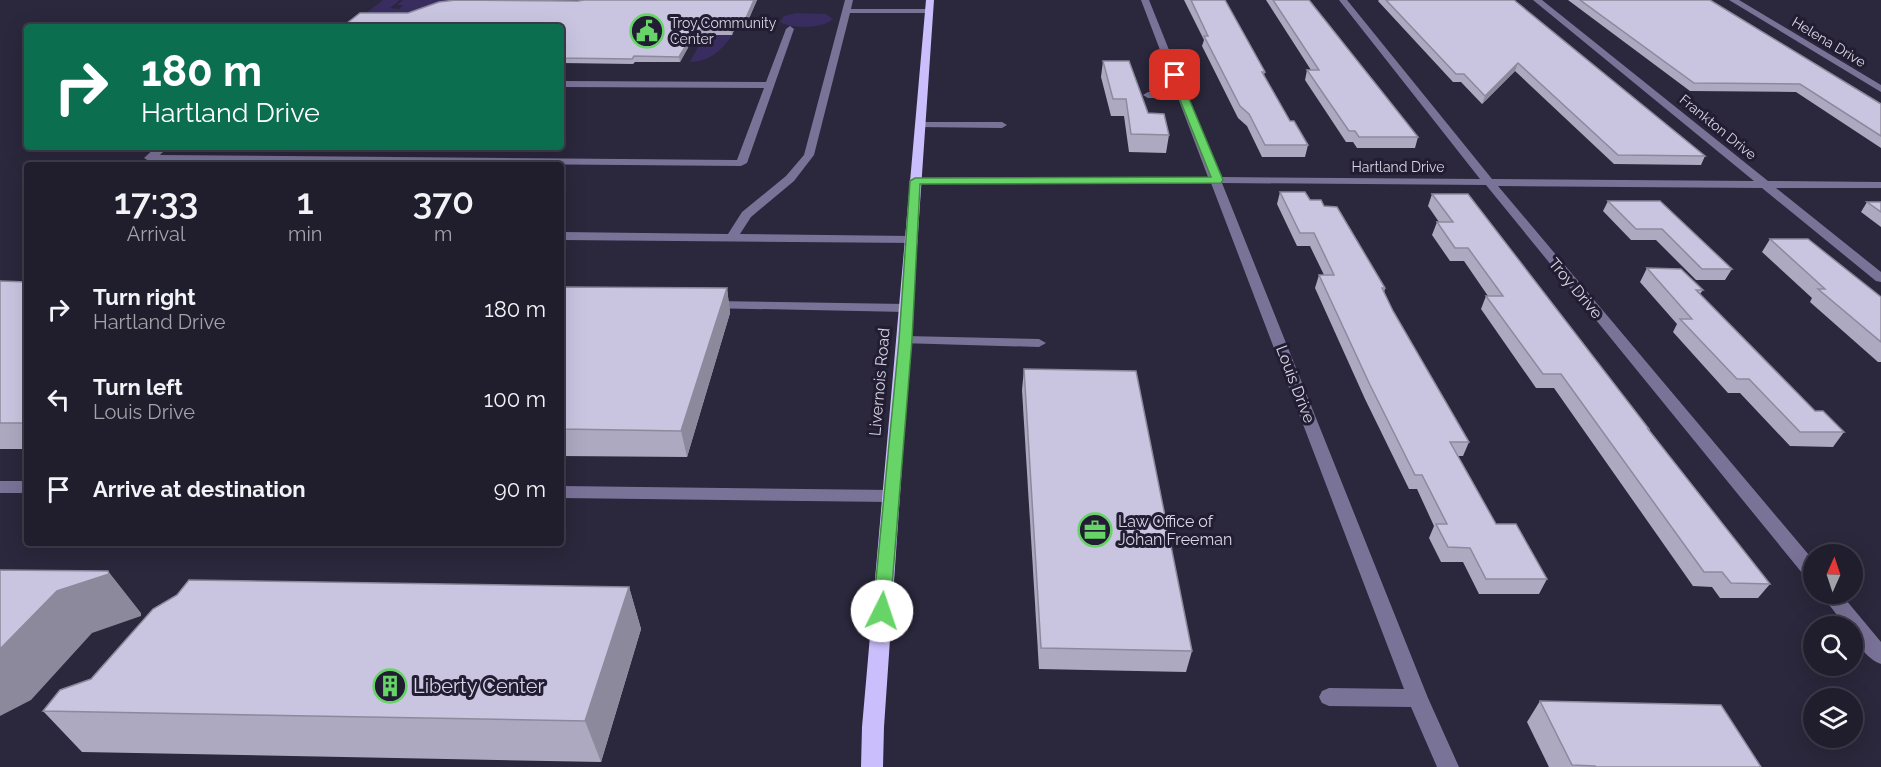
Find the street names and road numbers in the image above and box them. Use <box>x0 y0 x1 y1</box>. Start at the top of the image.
street label: Helena Drive <box>1789 14 1869 70</box>
street label: Frankton Drive <box>1677 91 1759 163</box>
street label: Hartland Drive <box>1352 159 1444 175</box>
street label: Troy Drive <box>1545 254 1606 323</box>
street label: Livernois Road <box>865 327 894 437</box>
street label: Louis Drive <box>1272 343 1319 426</box>

